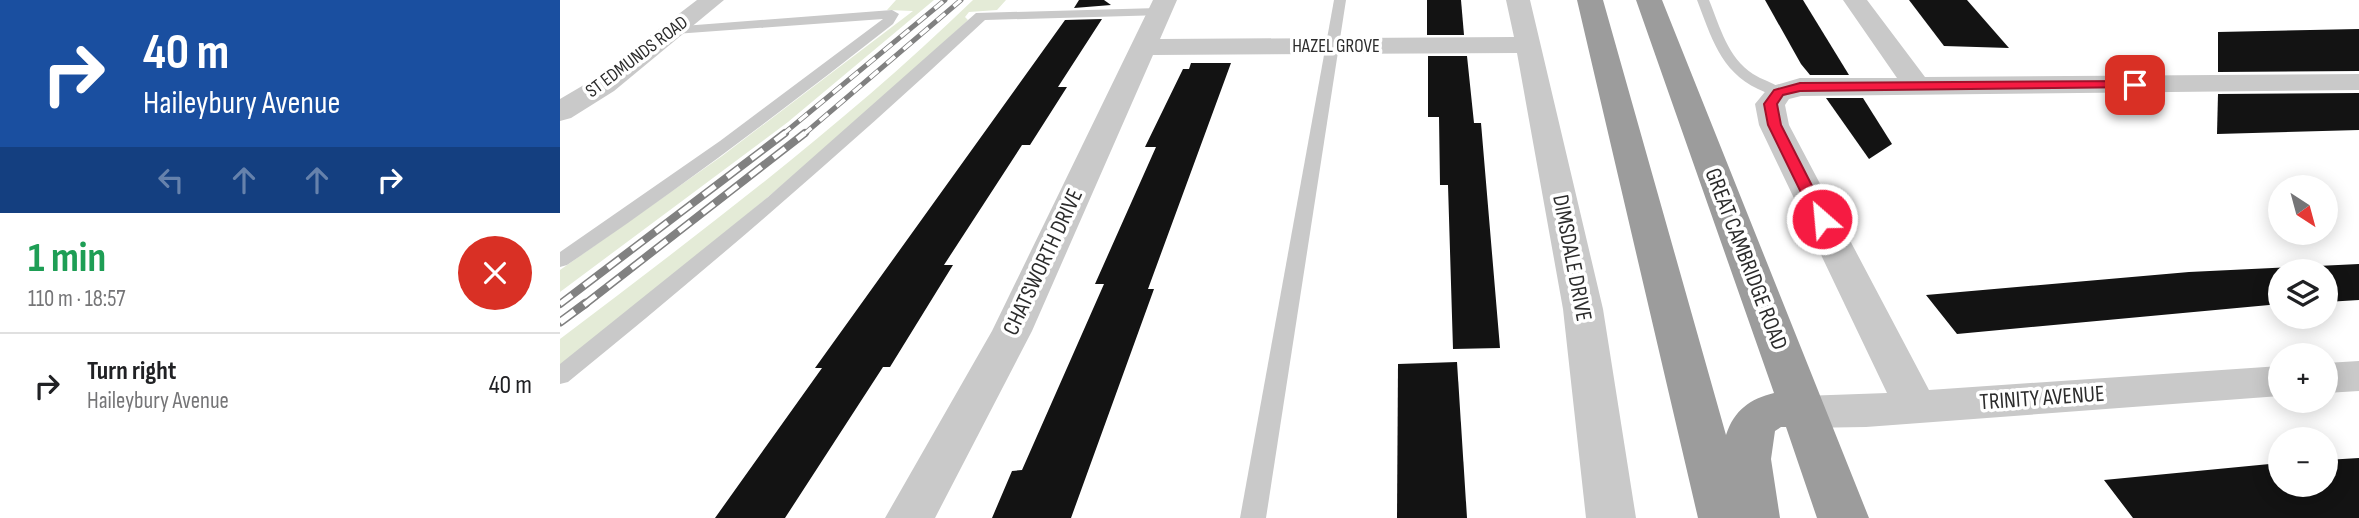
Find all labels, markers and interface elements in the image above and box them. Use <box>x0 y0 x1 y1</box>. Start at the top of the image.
street label: ST EDMUNDS ROAD <box>581 11 693 103</box>
text: 40 m <box>143 24 229 83</box>
icon: right <box>28 28 119 119</box>
street label: HAZEL GROVE <box>1292 35 1380 58</box>
pin <box>2105 55 2165 115</box>
icon: arrive <box>2116 66 2154 104</box>
text: Haileybury Avenue <box>143 84 340 123</box>
icon: left <box>152 161 190 199</box>
icon: ahead <box>225 161 263 199</box>
icon: ahead <box>298 161 336 199</box>
icon: right <box>371 161 409 199</box>
street label: GREAT CAMBRIDGE ROAD <box>1698 164 1794 354</box>
north arrow <box>2268 175 2338 245</box>
map controls <box>2268 175 2338 497</box>
position arrow <box>1785 182 1859 256</box>
street label: CHATSWORTH DRIVE <box>997 184 1089 340</box>
street label: DIMSDALE DRIVE <box>1546 192 1598 324</box>
text: 1 min <box>28 233 106 284</box>
button: close <box>458 236 532 310</box>
button: layers <box>2268 259 2338 329</box>
text: 110 m · 18:57 <box>28 285 125 313</box>
button: + <box>2268 343 2338 413</box>
text: Turn right <box>87 356 176 387</box>
icon: right <box>28 367 66 405</box>
text: 40 m <box>489 370 532 401</box>
street label: TRINITY AVENUE <box>1979 380 2105 416</box>
text: Haileybury Avenue <box>87 387 229 415</box>
button: − <box>2268 427 2338 497</box>

